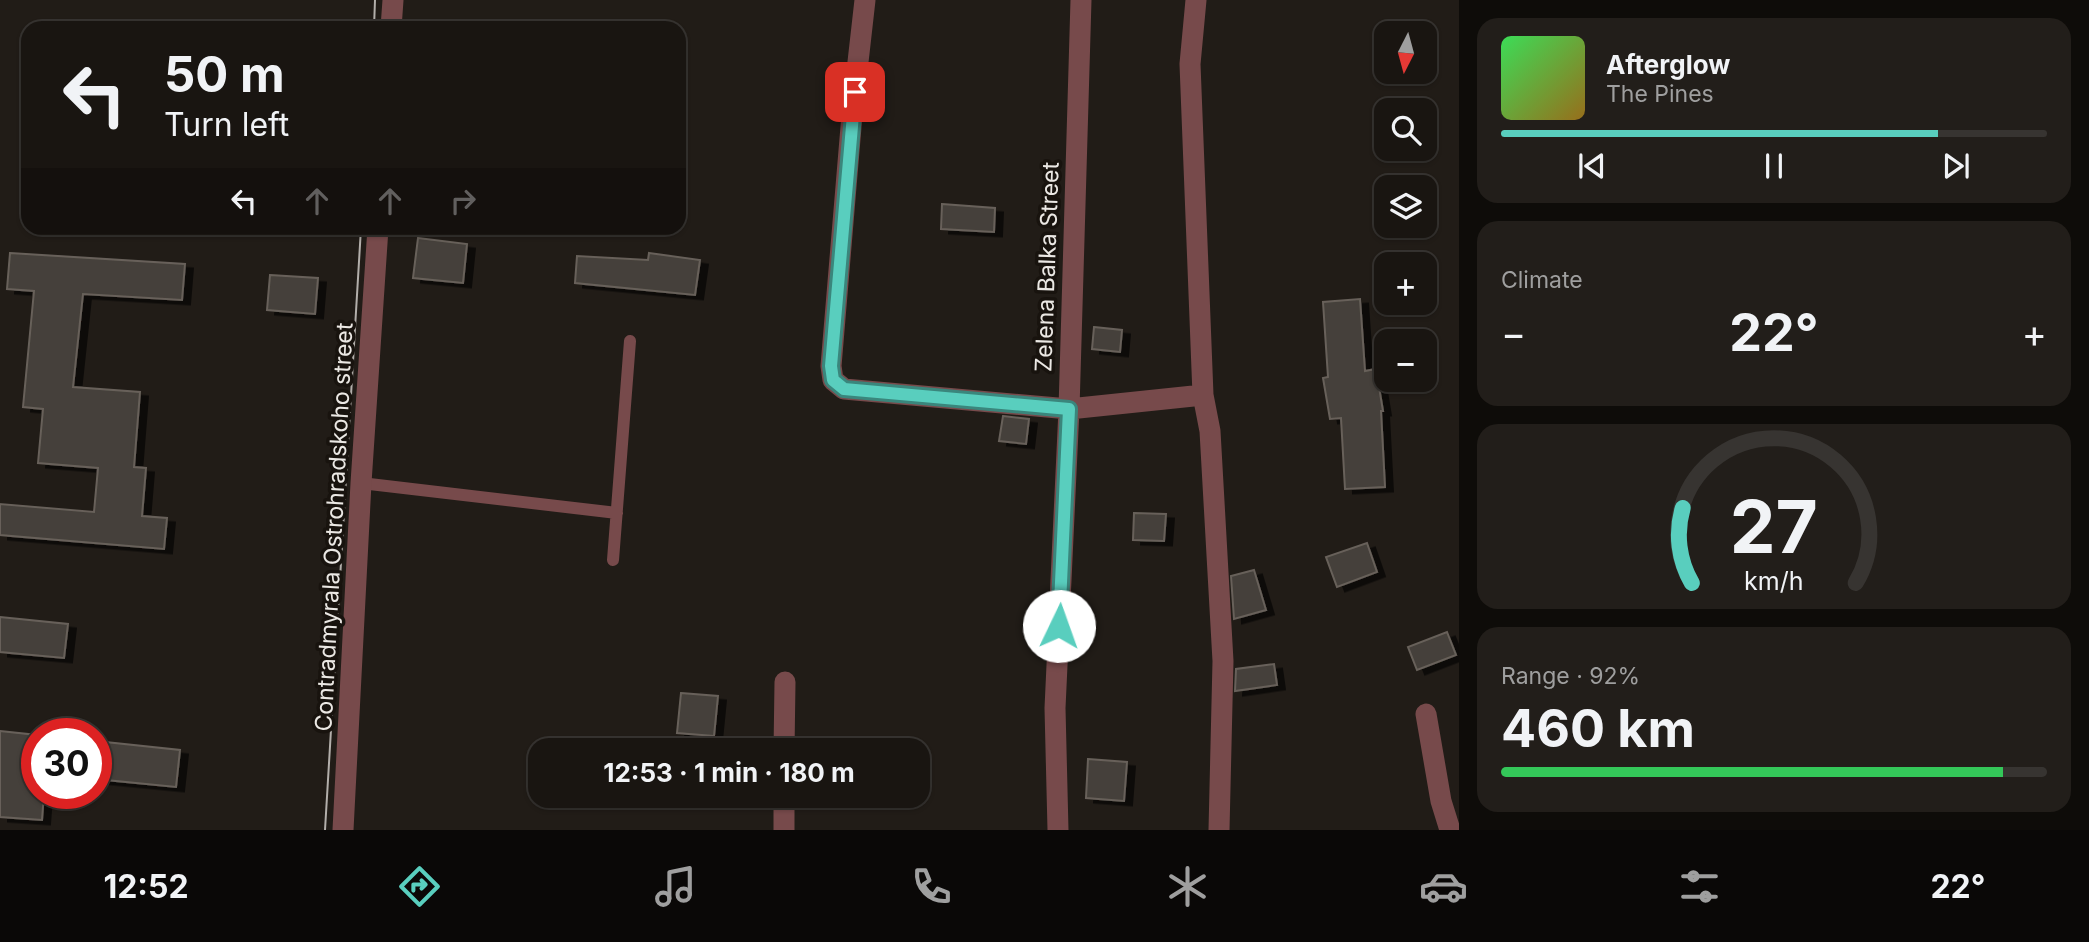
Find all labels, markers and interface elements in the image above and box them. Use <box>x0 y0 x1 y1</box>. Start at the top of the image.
north arrow <box>1374 21 1437 84</box>
map controls <box>1374 21 1437 392</box>
text: 50 m <box>164 45 285 104</box>
icon: left <box>49 49 140 140</box>
text: Afterglow <box>1606 49 1730 80</box>
pin <box>825 62 885 122</box>
icon: arrive <box>836 73 874 111</box>
text: The Pines <box>1606 80 1714 108</box>
button: search <box>1374 98 1437 161</box>
text: Turn left <box>164 105 289 144</box>
icon: previous <box>1573 147 1611 185</box>
icon: pause <box>1755 147 1793 185</box>
icon: next <box>1937 147 1975 185</box>
street label: Zelena Balka Street <box>1029 161 1065 373</box>
button: layers <box>1374 175 1437 238</box>
icon: left <box>225 182 263 220</box>
icon: ahead <box>298 182 336 220</box>
icon: ahead <box>371 182 409 220</box>
icon: right <box>444 182 482 220</box>
button: + <box>1374 252 1437 315</box>
text: Climate <box>1501 266 1583 294</box>
text: 22° <box>1729 301 1819 364</box>
text: − <box>1501 310 1526 356</box>
text: + <box>2022 310 2047 356</box>
street label: Contradmyrala Ostrohradskoho street <box>309 321 359 732</box>
button: − <box>1374 329 1437 392</box>
text: 27 <box>1730 482 1818 571</box>
text: km/h <box>1744 565 1804 595</box>
position arrow <box>1022 589 1096 663</box>
text: Range · 92% <box>1501 662 1640 690</box>
text: 460 km <box>1501 697 1695 760</box>
speed limit sign: 30 <box>21 718 112 809</box>
text: 12:53 · 1 min · 180 m <box>603 757 855 788</box>
icon: directions <box>395 862 444 911</box>
icon: music <box>651 862 700 911</box>
icon: phone <box>907 862 956 911</box>
icon: climate <box>1163 862 1212 911</box>
icon: car <box>1419 862 1468 911</box>
icon: filters <box>1675 862 1724 911</box>
text: 12:52 <box>103 867 189 906</box>
text: 22° <box>1930 867 1985 906</box>

